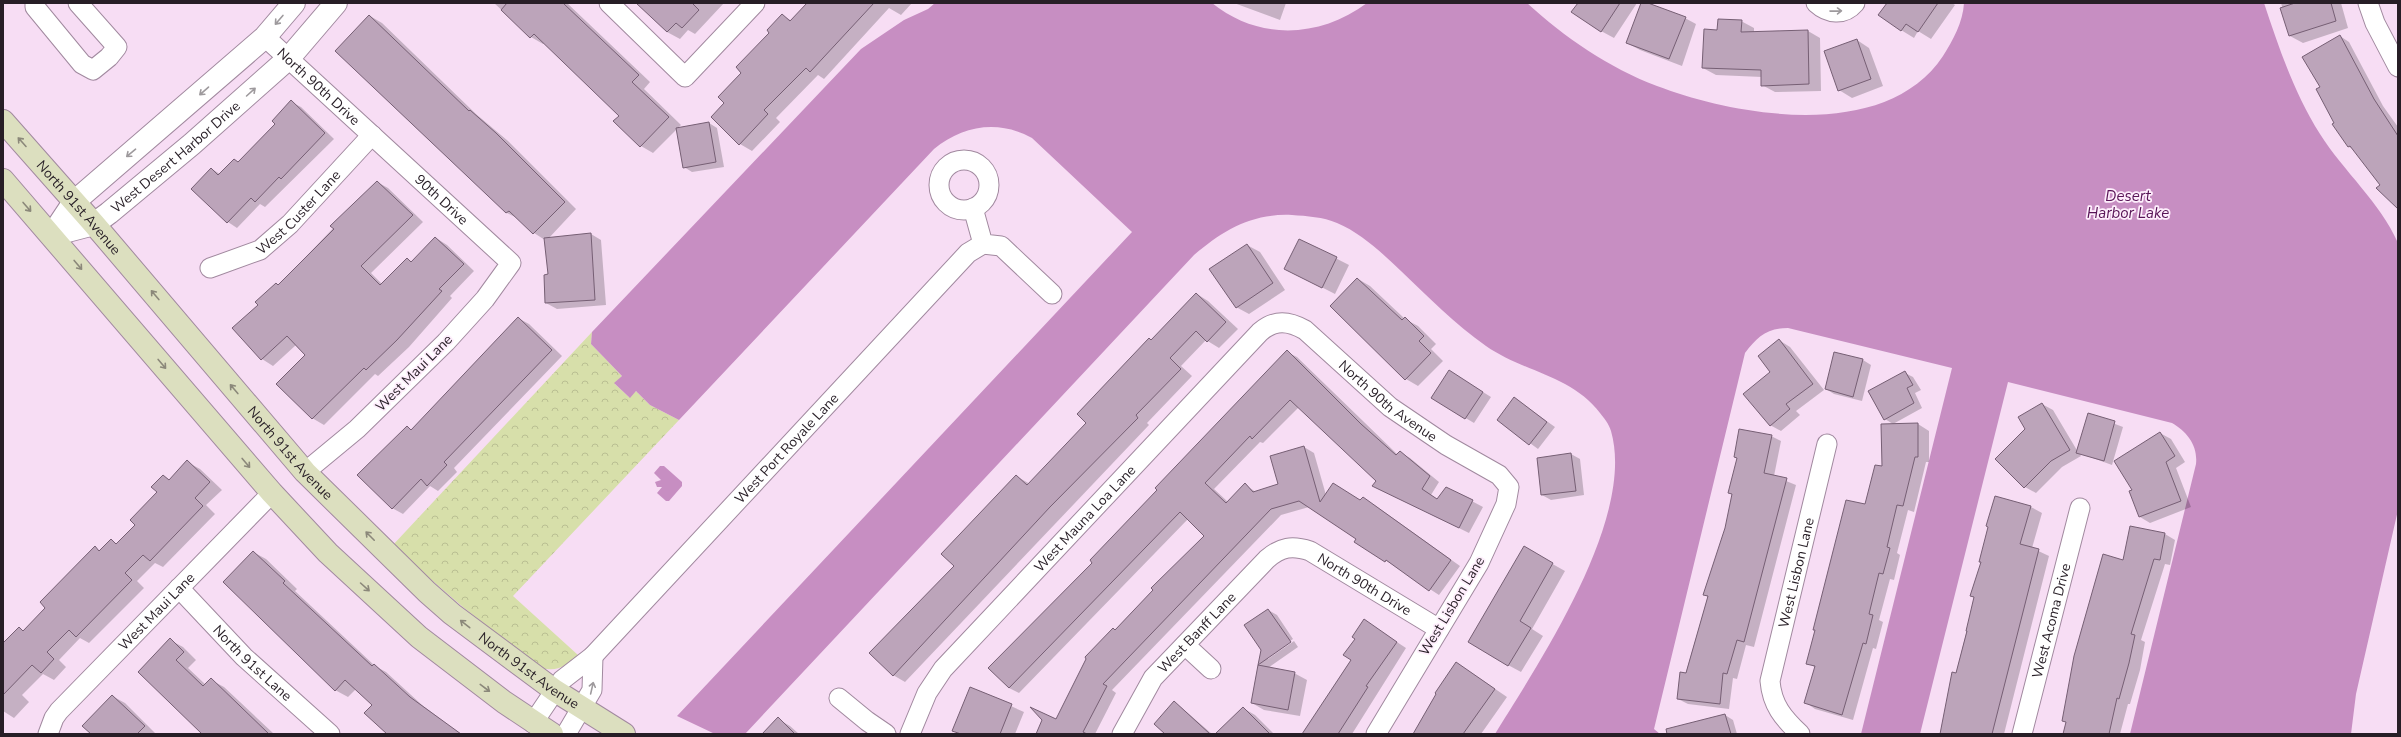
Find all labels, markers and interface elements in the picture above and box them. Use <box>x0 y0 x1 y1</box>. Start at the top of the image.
one-way arrow <box>1829 7 1842 15</box>
one-way arrow <box>275 15 284 25</box>
street label: North 90th Drive <box>273 43 364 129</box>
one-way arrow <box>198 86 209 95</box>
one-way arrow <box>246 87 256 96</box>
street label: West Desert Harbor Drive <box>107 96 244 217</box>
one-way arrow <box>17 137 26 148</box>
one-way arrow <box>126 148 137 157</box>
street label: North 91st Avenue <box>32 156 125 259</box>
street label: West Custer Lane <box>252 166 345 259</box>
street label: 90th Drive <box>411 170 473 229</box>
water label: Desert Harbor Lake <box>2087 186 2169 223</box>
one-way arrow <box>23 202 32 213</box>
one-way arrow <box>73 259 82 270</box>
one-way arrow <box>150 290 159 301</box>
street label: West Maui Lane <box>371 330 457 416</box>
street label: North 90th Avenue <box>1335 356 1441 446</box>
one-way arrow <box>157 358 166 369</box>
one-way arrow <box>230 384 239 394</box>
street label: West Port Royale Lane <box>730 389 843 507</box>
street label: North 91st Avenue <box>243 402 337 504</box>
one-way arrow <box>242 457 251 468</box>
street label: West Mauna Loa Lane <box>1030 461 1140 576</box>
street label: West Lisbon Lane <box>1774 516 1818 630</box>
one-way arrow <box>365 531 375 541</box>
street label: North 90th Drive <box>1314 548 1415 620</box>
street label: West Lisbon Lane <box>1415 553 1489 659</box>
street label: West Acoma Drive <box>2027 561 2075 680</box>
street label: West Maui Lane <box>114 568 199 654</box>
one-way arrow <box>360 582 370 591</box>
street label: West Banff Lane <box>1153 588 1240 677</box>
one-way arrow <box>460 620 470 629</box>
street label: North 91st Lane <box>209 621 296 705</box>
street label: North 91st Avenue <box>475 628 583 713</box>
one-way arrow <box>588 682 596 695</box>
one-way arrow <box>480 684 491 692</box>

